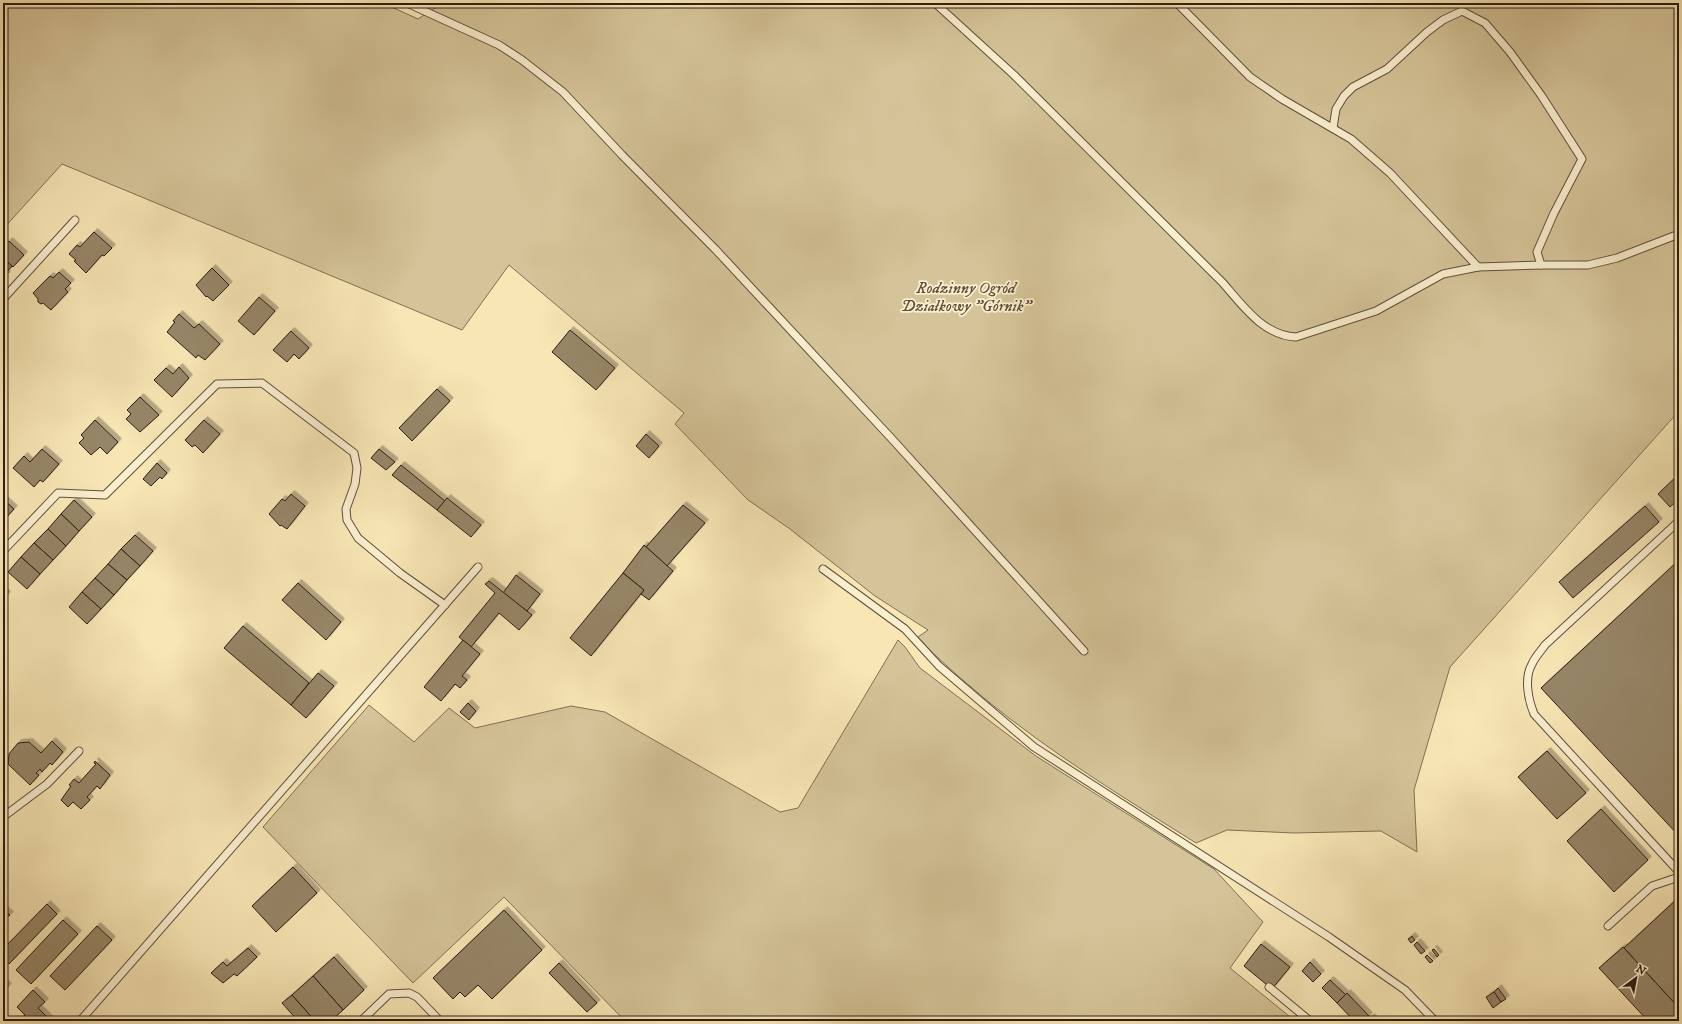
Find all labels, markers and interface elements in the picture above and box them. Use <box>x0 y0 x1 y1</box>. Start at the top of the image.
park label: Rodzinny Ogród Działkowy "Górnik" <box>901 278 1033 316</box>
north arrow <box>1616 958 1656 998</box>
text: N <box>1633 962 1648 979</box>

